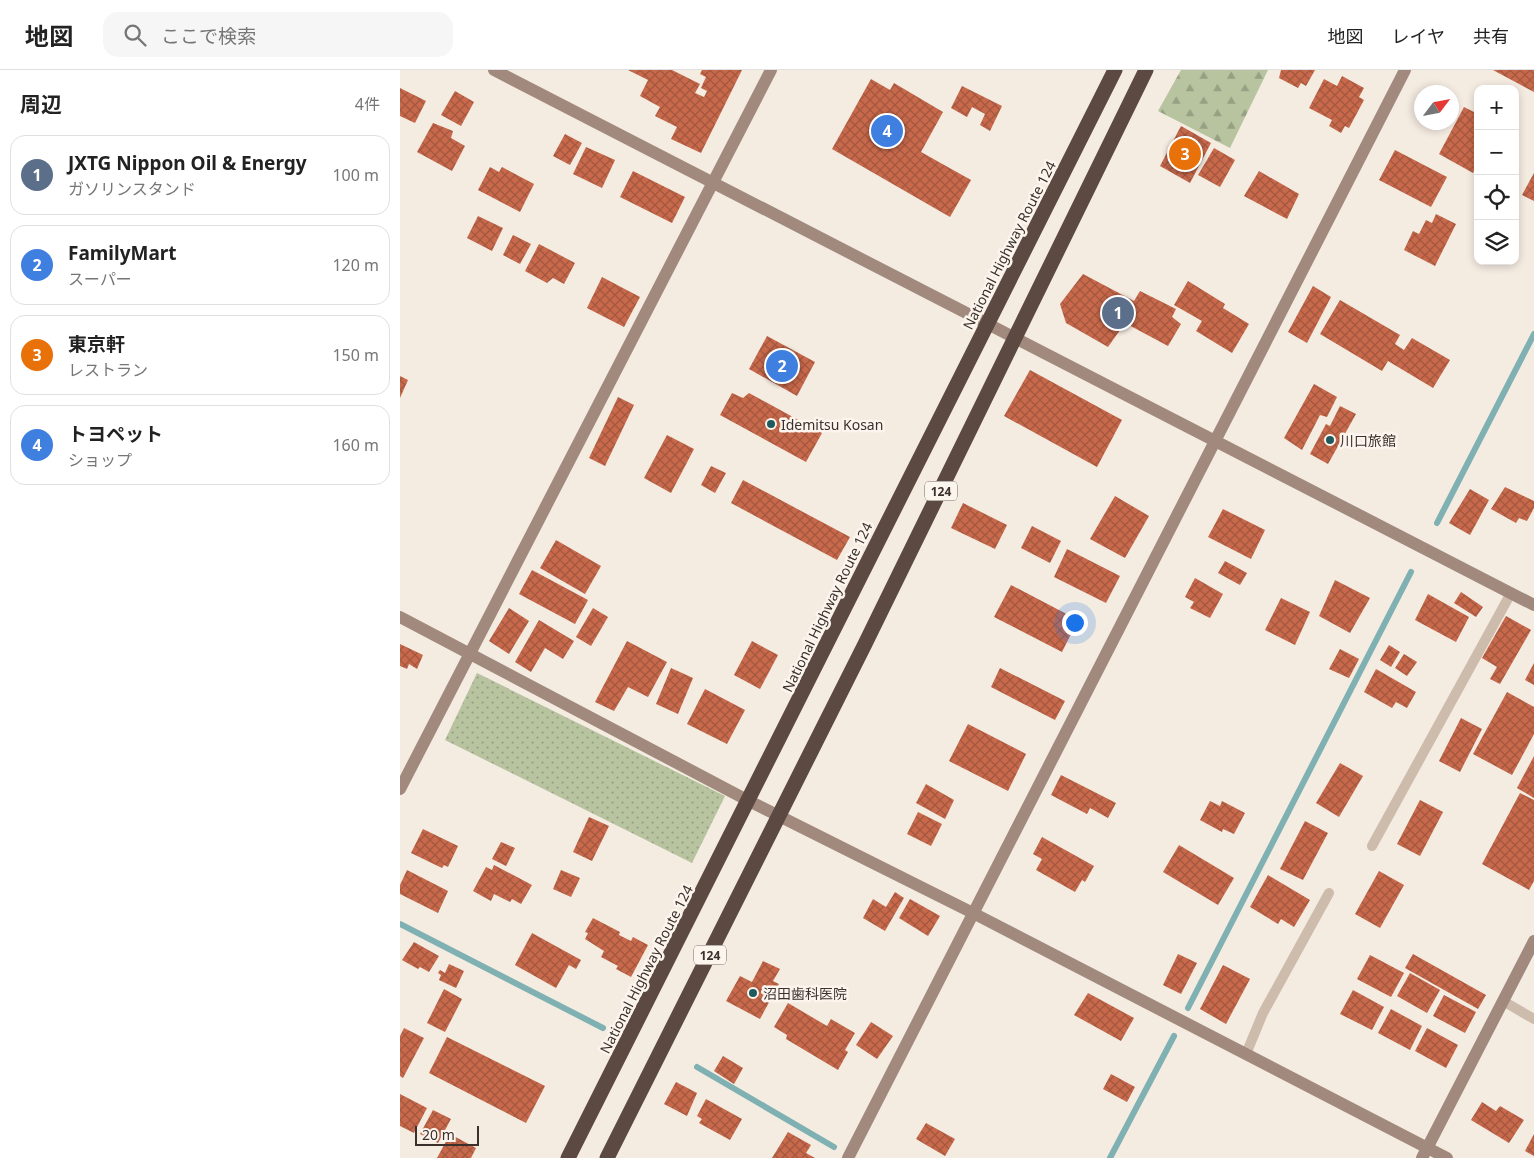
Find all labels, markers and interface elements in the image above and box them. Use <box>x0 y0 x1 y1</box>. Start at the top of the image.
search box <box>103 12 453 57</box>
text: 地図 <box>25 19 73 52</box>
icon: search <box>121 21 149 49</box>
text: ここで検索 <box>161 23 256 49</box>
text: 地図 <box>1328 24 1364 48</box>
text: レイヤ <box>1392 24 1445 48</box>
text: 共有 <box>1473 24 1509 48</box>
north arrow <box>1414 85 1459 130</box>
map controls <box>1474 85 1519 265</box>
button: + <box>1474 85 1519 130</box>
text: 周辺 <box>20 90 62 118</box>
text: 4件 <box>355 93 380 115</box>
pin: 4 <box>871 112 903 150</box>
button: − <box>1474 130 1519 175</box>
pin: 3 <box>1169 135 1201 173</box>
text: JXTG Nippon Oil & Energy <box>68 150 307 176</box>
street label: National Highway Route 124 <box>958 158 1060 332</box>
text: 1 <box>32 164 42 186</box>
text: 100 m <box>332 164 379 186</box>
button: locate <box>1474 175 1519 220</box>
text: ガソリンスタンド <box>68 178 196 200</box>
button: layers <box>1474 220 1519 265</box>
text: FamilyMart <box>68 240 177 266</box>
text: 2 <box>32 254 42 276</box>
text: 120 m <box>332 254 379 276</box>
text: スーパー <box>68 268 132 290</box>
pin: 1 <box>1102 294 1134 332</box>
text: 東京軒 <box>68 331 125 357</box>
text: 3 <box>32 344 42 366</box>
text: 150 m <box>332 344 379 366</box>
pin: 2 <box>766 347 798 385</box>
text: レストラン <box>68 359 148 381</box>
place label: Idemitsu Kosan <box>781 415 883 434</box>
marker: Idemitsu Kosan <box>765 418 777 430</box>
text: トヨペット <box>68 421 163 447</box>
place label: 川口旅館 <box>1340 431 1396 450</box>
text: 4 <box>32 434 42 456</box>
text: 160 m <box>332 434 379 456</box>
marker: 川口旅館 <box>1324 434 1336 446</box>
text: ショップ <box>68 449 132 471</box>
road number: 124 <box>925 482 957 501</box>
street label: National Highway Route 124 <box>778 519 876 695</box>
your location <box>1062 610 1088 636</box>
street label: National Highway Route 124 <box>595 882 697 1056</box>
road number: 124 <box>694 946 726 964</box>
place label: 沼田歯科医院 <box>763 984 847 1003</box>
marker: 沼田歯科医院 <box>747 987 759 999</box>
scale bar <box>415 1123 479 1146</box>
text: 20 m <box>422 1125 455 1144</box>

